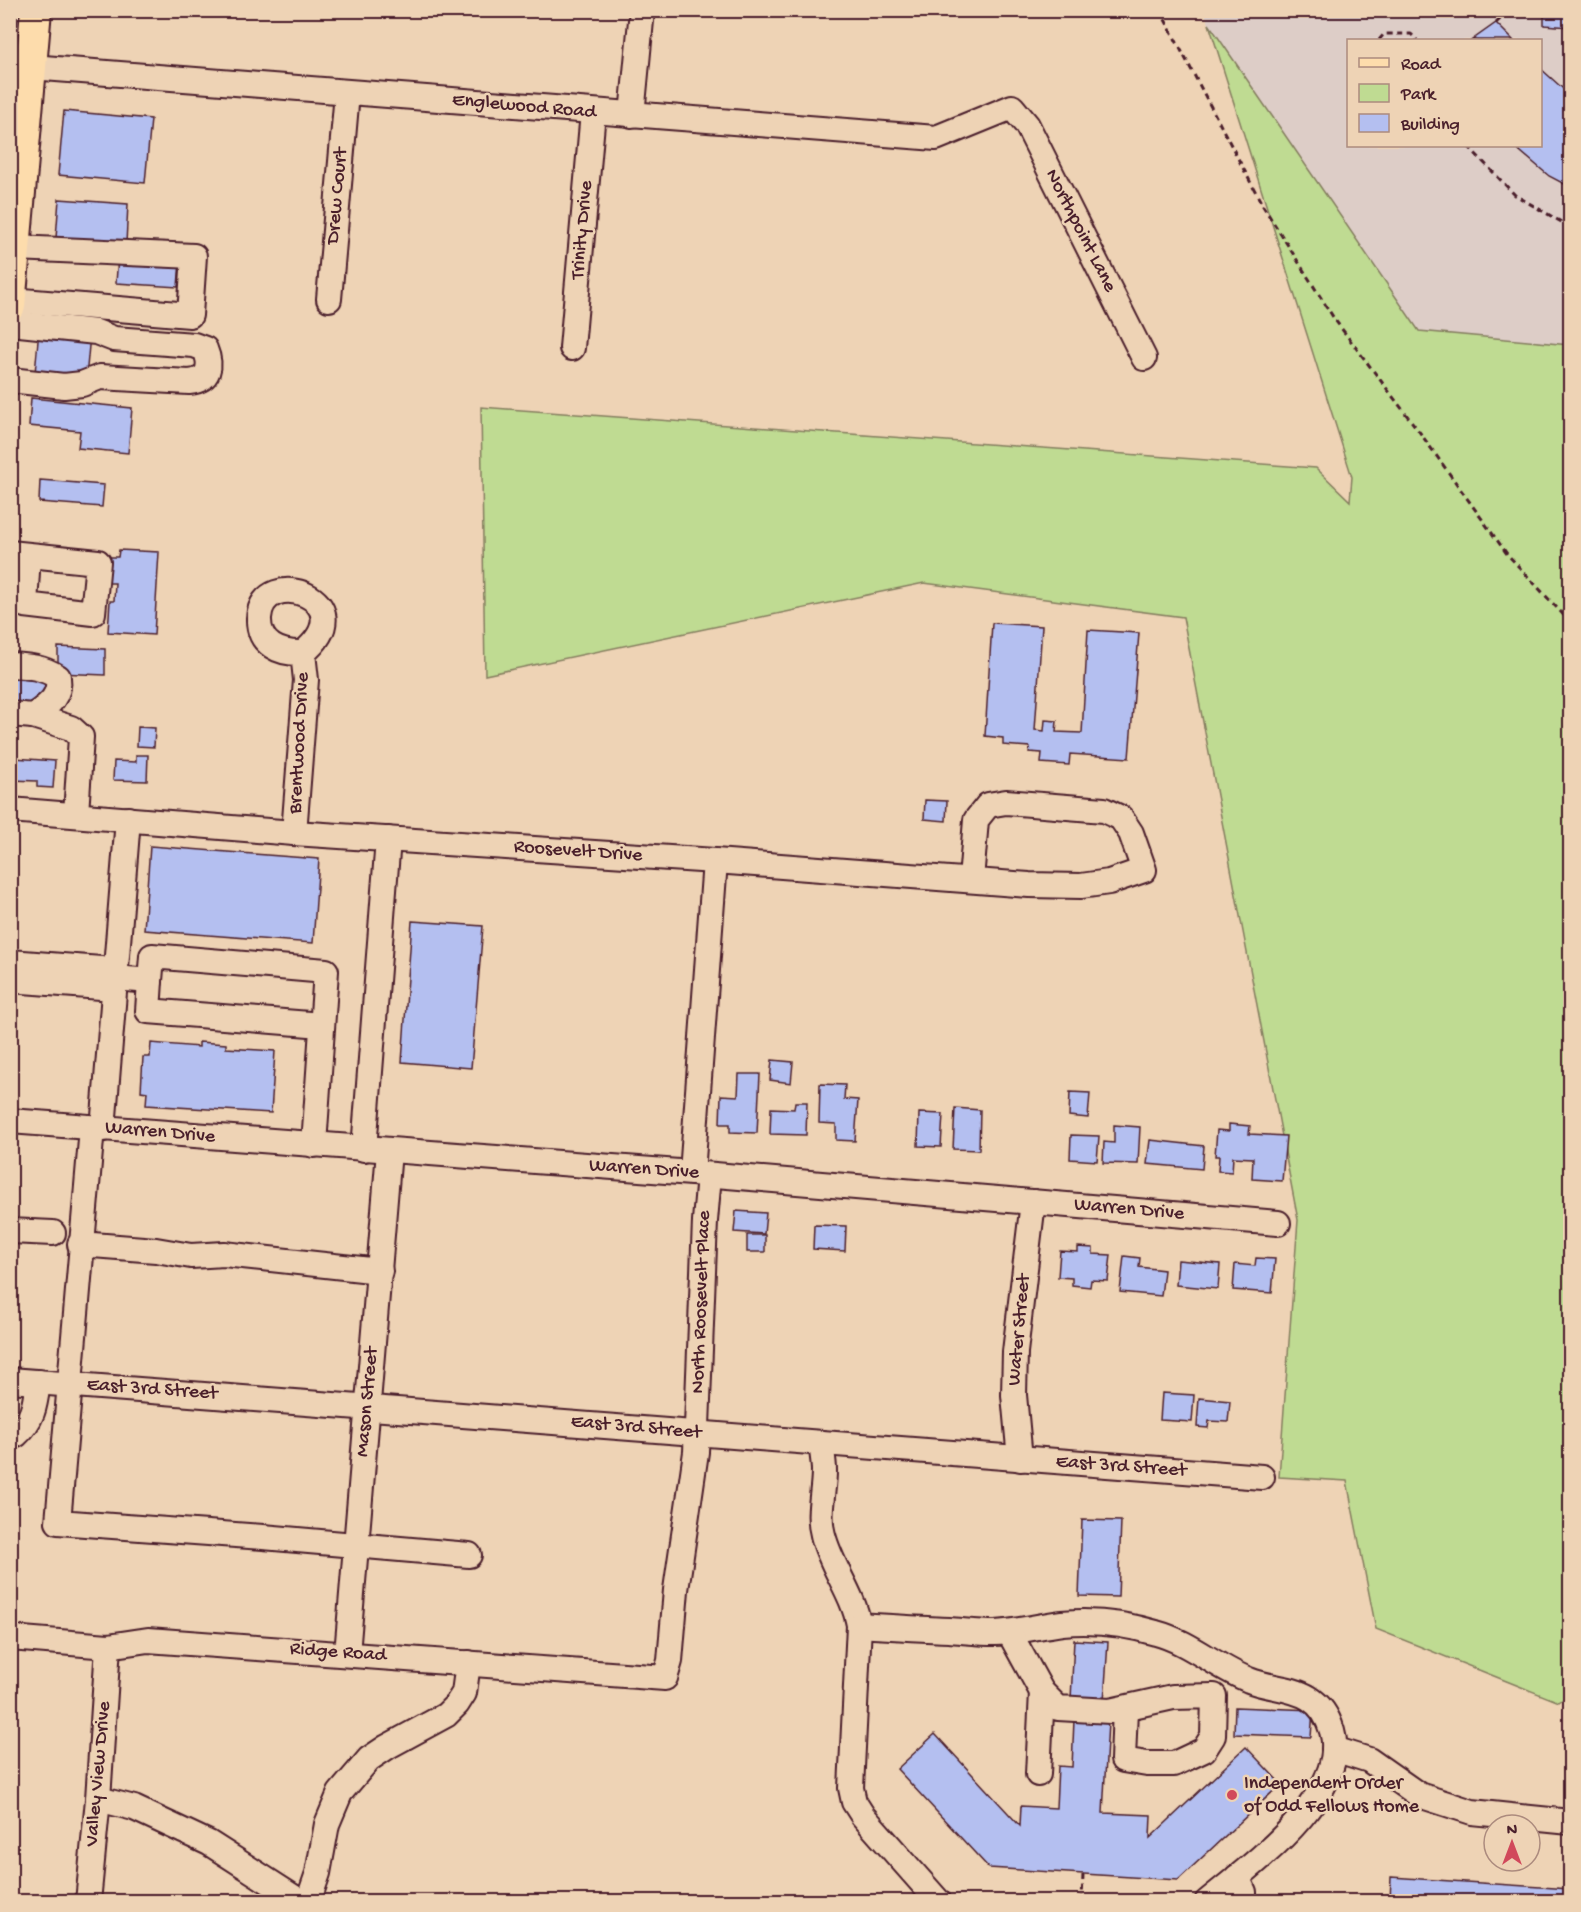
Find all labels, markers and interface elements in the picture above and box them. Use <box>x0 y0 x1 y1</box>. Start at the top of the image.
legend <box>1347 39 1542 147</box>
text: Road <box>1401 55 1442 76</box>
text: Park <box>1400 85 1437 106</box>
street label: Englewood Road <box>451 89 599 125</box>
text: Building <box>1400 115 1460 136</box>
street label: Drew Court <box>322 145 354 247</box>
street label: Northpoint Lane <box>1039 166 1121 297</box>
street label: Trinity Drive <box>567 179 599 281</box>
street label: Brentwood Drive <box>285 671 315 815</box>
street label: Roosevelt Drive <box>513 836 644 868</box>
street label: Warren Drive <box>104 1117 217 1149</box>
street label: Warren Drive <box>588 1155 701 1185</box>
street label: Warren Drive <box>1073 1194 1186 1226</box>
street label: North Roosevelt Place <box>687 1209 717 1394</box>
street label: Water Street <box>1004 1272 1036 1387</box>
street label: Mason Street <box>352 1344 384 1458</box>
street label: East 3rd Street <box>86 1374 220 1406</box>
street label: East 3rd Street <box>570 1411 704 1445</box>
street label: East 3rd Street <box>1055 1451 1189 1483</box>
street label: Ridge Road <box>289 1638 389 1668</box>
street label: Valley View Drive <box>81 1700 117 1848</box>
place label: Independent Order of Odd Fellows Home <box>1244 1773 1420 1819</box>
marker: Independent Order of Odd Fellows Home <box>1225 1788 1239 1802</box>
north arrow <box>1482 1813 1542 1873</box>
text: N <box>1507 1822 1518 1841</box>

